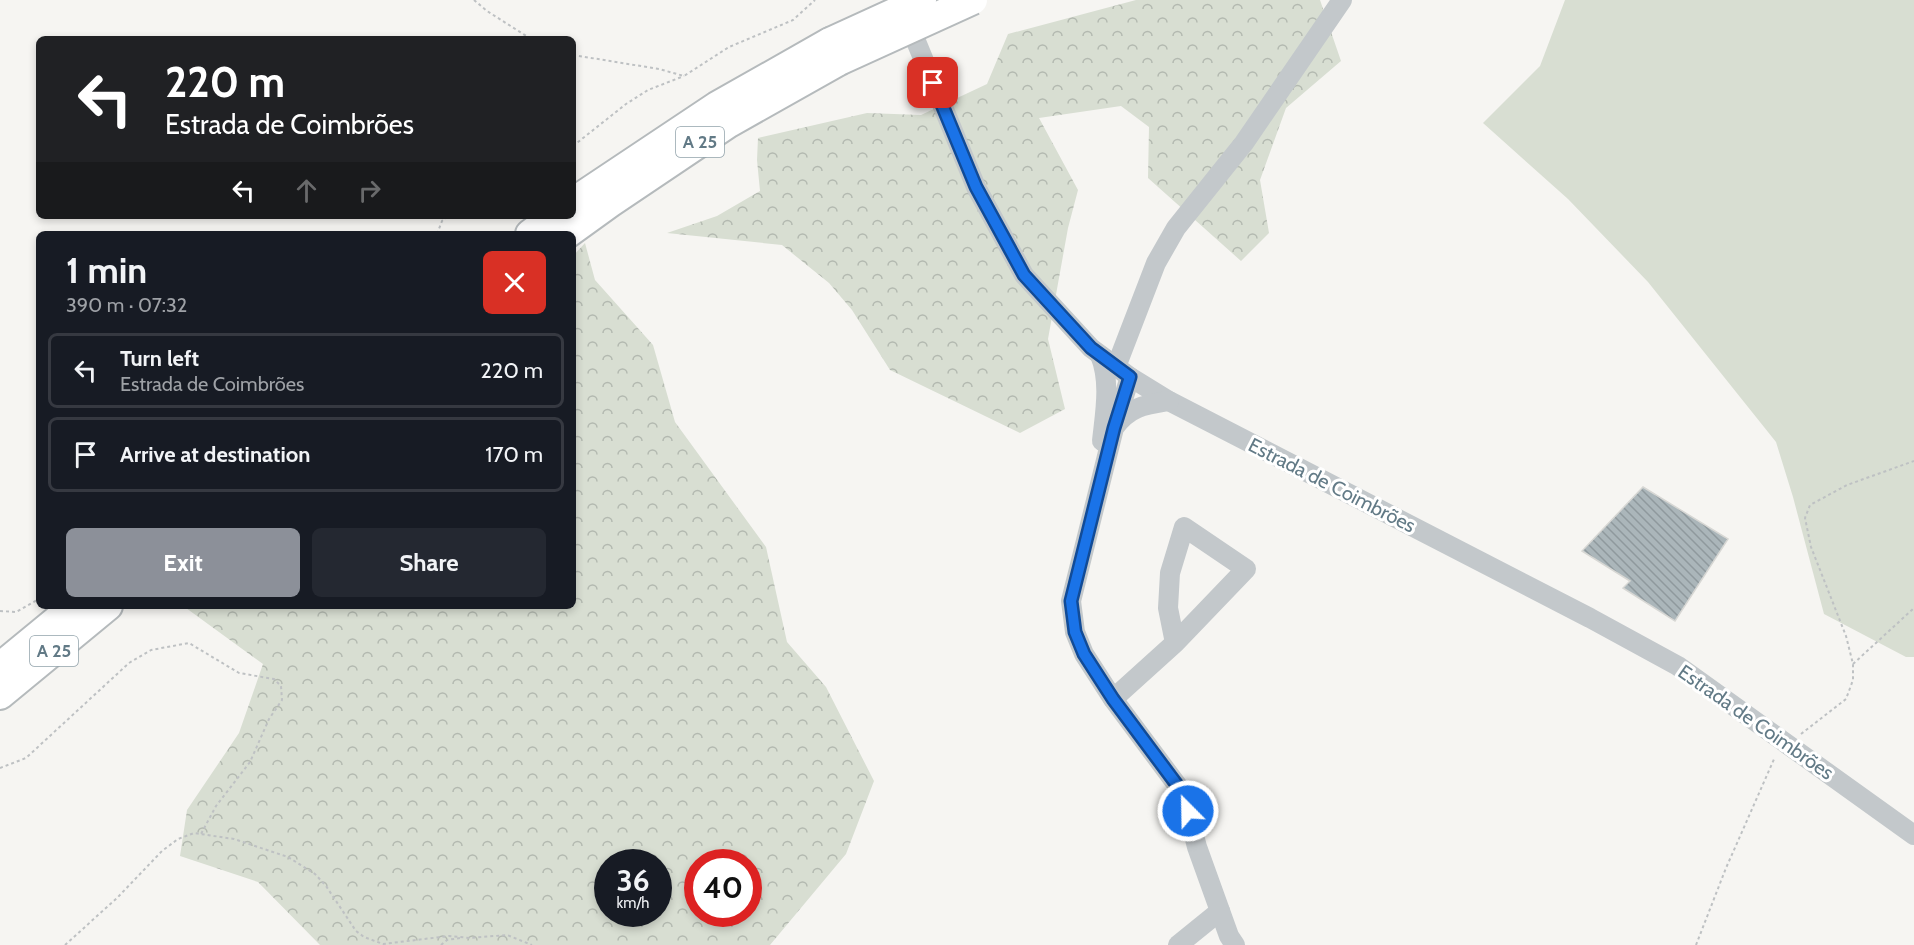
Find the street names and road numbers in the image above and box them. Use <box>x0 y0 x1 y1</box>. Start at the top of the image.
road number: A 25 <box>676 127 724 157</box>
street label: Estrada de Coimbrões <box>1244 432 1420 538</box>
road number: A 25 <box>30 636 78 666</box>
street label: Estrada de Coimbrões <box>1674 659 1838 785</box>

